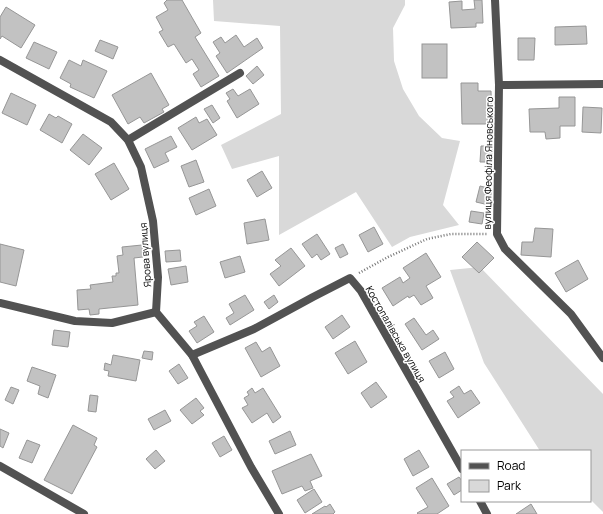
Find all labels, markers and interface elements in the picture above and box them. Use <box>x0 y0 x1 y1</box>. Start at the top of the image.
street label: вулиця Феофіла Яновського <box>480 96 496 230</box>
street label: Ярова вулиця <box>136 222 154 288</box>
street label: Костопалівська вулиця <box>363 283 429 385</box>
legend <box>461 450 591 502</box>
text: Road <box>497 457 525 474</box>
text: Park <box>497 477 522 494</box>

